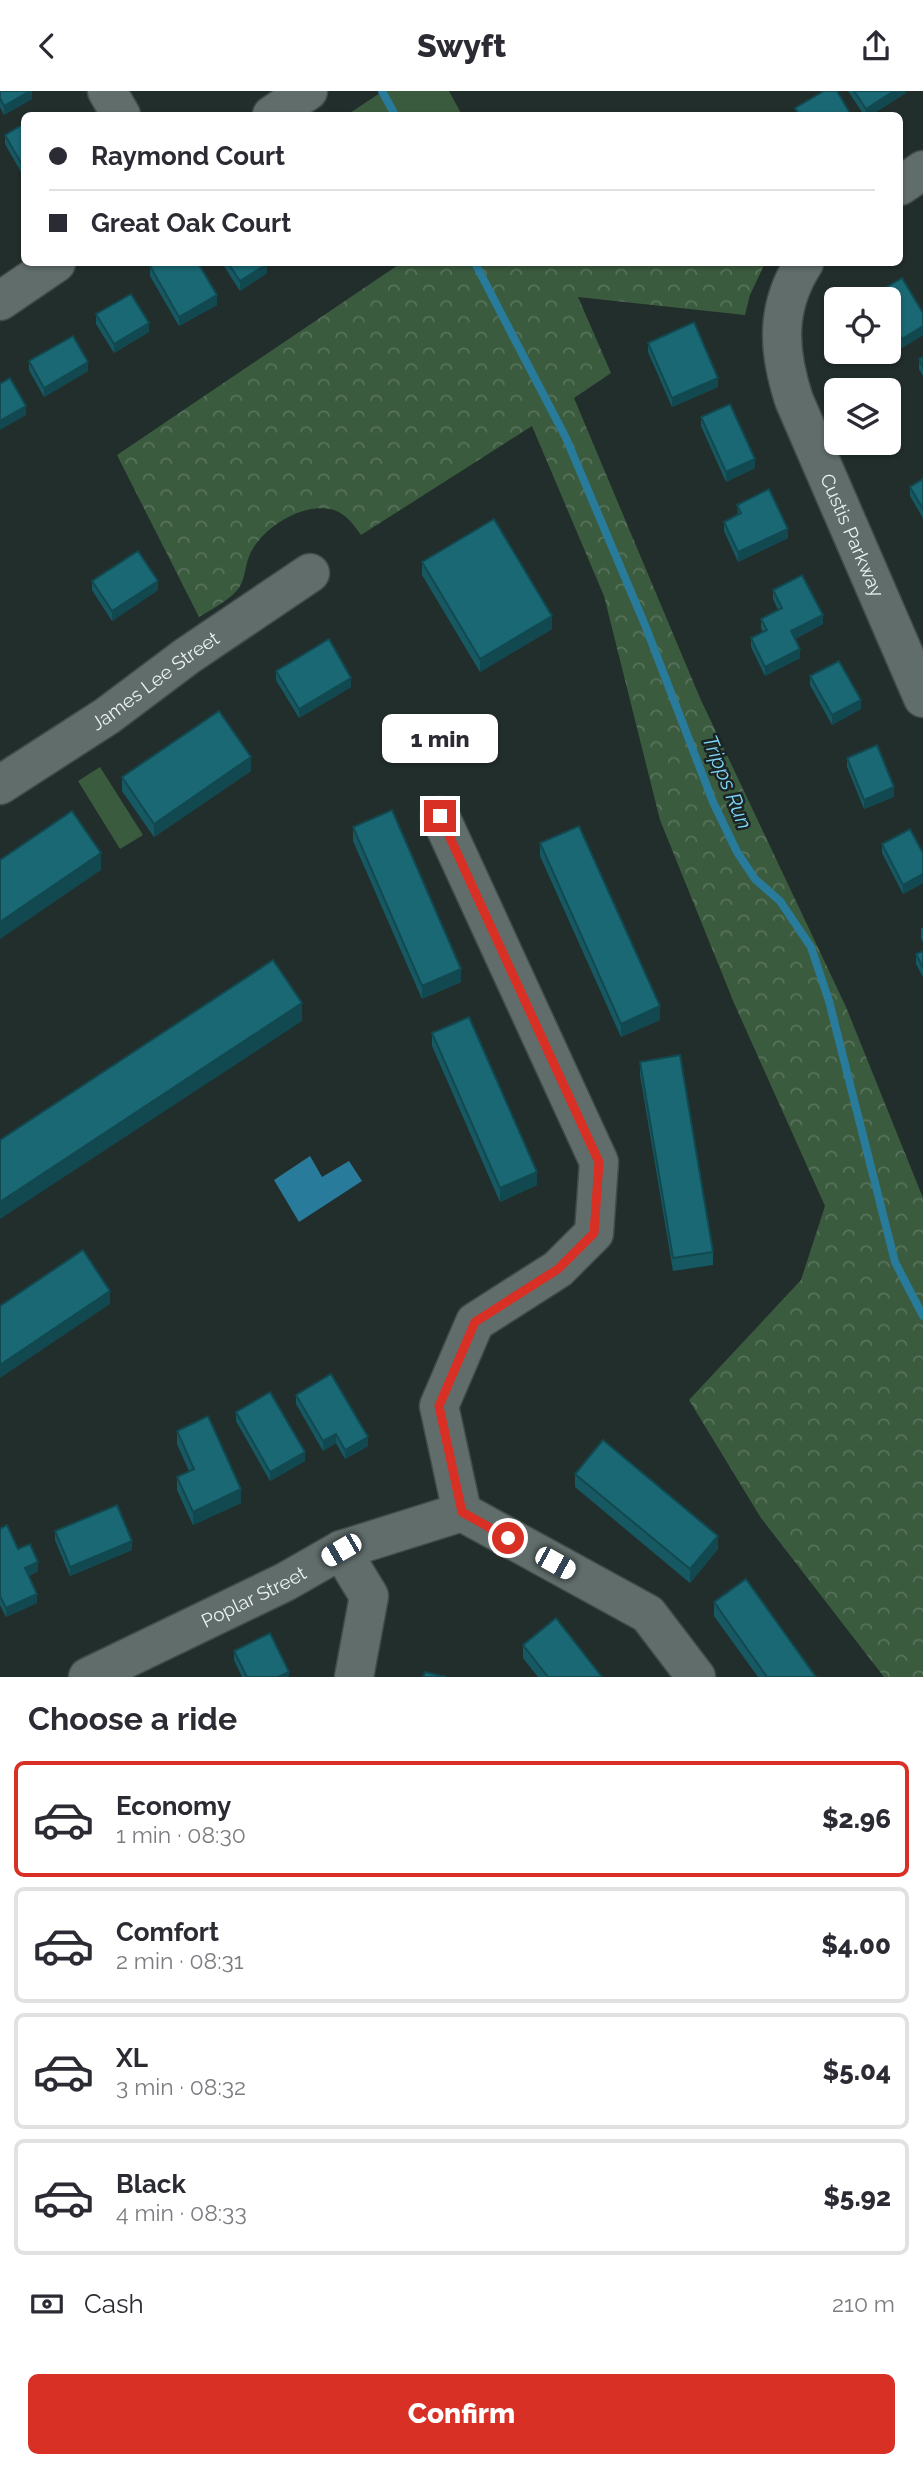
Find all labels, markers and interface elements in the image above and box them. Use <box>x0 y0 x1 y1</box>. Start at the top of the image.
icon: back <box>28 27 66 65</box>
text: Swyft <box>417 27 506 64</box>
icon: share <box>857 27 895 65</box>
text: Raymond Court <box>91 141 285 171</box>
text: Great Oak Court <box>91 208 291 238</box>
map controls <box>824 287 901 455</box>
button: locate <box>824 287 901 364</box>
button: layers <box>824 378 901 455</box>
street label: Custis Parkway <box>816 470 889 600</box>
street label: James Lee Street <box>87 626 224 734</box>
callout: 1 min <box>382 715 498 763</box>
text: 1 min <box>410 725 470 752</box>
water label: Tripps Run <box>697 731 758 832</box>
route end <box>424 800 456 832</box>
route start <box>492 1522 524 1554</box>
car <box>318 1530 365 1570</box>
car <box>532 1544 579 1582</box>
street label: Poplar Street <box>198 1561 310 1632</box>
text: Choose a ride <box>28 1700 237 1737</box>
icon: car <box>32 1788 95 1851</box>
text: Economy <box>116 1791 231 1821</box>
text: $2.96 <box>822 1804 891 1834</box>
text: 1 min · 08:30 <box>116 1821 246 1848</box>
icon: car <box>32 1914 95 1977</box>
text: Comfort <box>116 1917 219 1947</box>
text: $4.00 <box>821 1930 891 1960</box>
text: 2 min · 08:31 <box>116 1947 244 1974</box>
icon: car <box>32 2040 95 2103</box>
text: XL <box>116 2043 148 2073</box>
text: $5.04 <box>823 2056 891 2086</box>
text: 3 min · 08:32 <box>116 2073 246 2100</box>
icon: car <box>32 2166 95 2229</box>
text: Black <box>116 2169 186 2199</box>
text: $5.92 <box>823 2182 891 2212</box>
text: 4 min · 08:33 <box>116 2199 247 2226</box>
icon: cash <box>28 2285 66 2323</box>
text: Cash <box>84 2289 144 2319</box>
text: 210 m <box>832 2290 895 2317</box>
button: Confirm <box>28 2374 895 2454</box>

